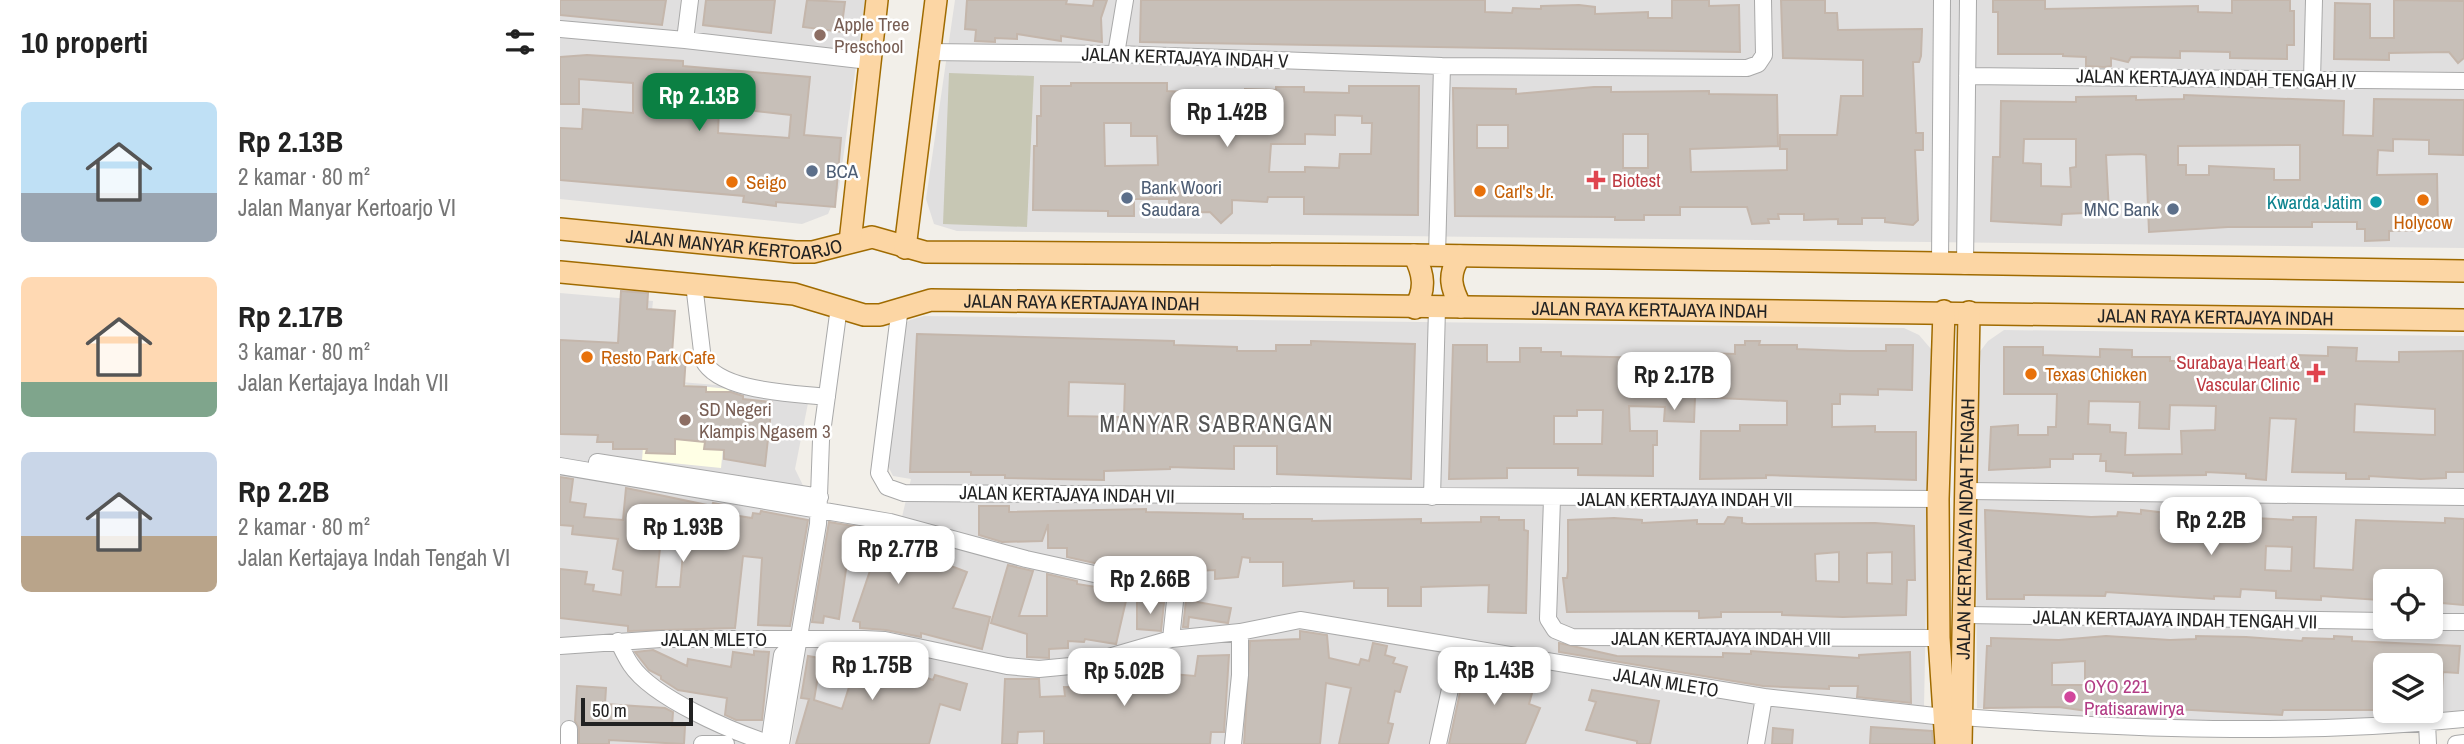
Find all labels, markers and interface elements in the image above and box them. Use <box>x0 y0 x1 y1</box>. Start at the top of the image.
place label: Apple Tree Preschool <box>833 11 909 59</box>
text: 10 properti <box>21 22 148 62</box>
icon: filters <box>501 23 539 61</box>
marker: Apple Tree Preschool <box>812 27 828 43</box>
street label: JALAN KERTAJAYA INDAH V <box>1081 40 1289 74</box>
street label: JALAN KERTAJAYA INDAH TENGAH IV <box>2076 63 2357 93</box>
pin: Rp 2.13B <box>627 74 771 133</box>
text: Rp 2.13B <box>659 80 739 111</box>
pin: Rp 1.42B <box>1155 90 1299 149</box>
text: Rp 1.42B <box>1187 96 1267 127</box>
text: Rp 2.13B <box>238 121 343 161</box>
icon: home <box>77 130 161 214</box>
place label: BCA <box>826 158 859 184</box>
text: 2 kamar · 80 m² <box>238 161 370 192</box>
marker: BCA <box>804 163 820 179</box>
place label: Biotest <box>1612 167 1661 193</box>
place label: Seigo <box>746 169 787 195</box>
marker: Biotest <box>1586 170 1606 190</box>
marker: Seigo <box>724 174 740 190</box>
place label: Bank Woori Saudara <box>1141 174 1222 222</box>
place label: Carl's Jr. <box>1494 178 1554 204</box>
marker: Carl's Jr. <box>1472 183 1488 199</box>
place label: Kwarda Jatim <box>2267 189 2362 215</box>
marker: Bank Woori Saudara <box>1119 190 1135 206</box>
text: Jalan Manyar Kertoarjo VI <box>238 192 456 223</box>
marker: Holycow <box>2415 192 2431 208</box>
marker: Kwarda Jatim <box>2368 194 2384 210</box>
place label: MNC Bank <box>2084 196 2159 222</box>
marker: MNC Bank <box>2165 201 2181 217</box>
place label: Holycow <box>2394 209 2453 235</box>
street label: JALAN MANYAR KERTOARJO <box>625 223 845 265</box>
street label: JALAN RAYA KERTAJAYA INDAH <box>964 287 1200 317</box>
street label: JALAN RAYA KERTAJAYA INDAH <box>1532 295 1768 324</box>
text: Rp 2.17B <box>238 296 343 336</box>
street label: JALAN RAYA KERTAJAYA INDAH <box>2098 302 2334 331</box>
icon: home <box>77 305 161 389</box>
text: 3 kamar · 80 m² <box>238 336 370 367</box>
place label: Resto Park Cafe <box>601 344 715 370</box>
marker: Resto Park Cafe <box>579 349 595 365</box>
place label: Surabaya Heart & Vascular Clinic <box>2176 349 2301 397</box>
pin: Rp 2.17B <box>1602 352 1746 412</box>
text: Rp 2.17B <box>1634 359 1714 390</box>
place label: Texas Chicken <box>2045 361 2147 387</box>
marker: Surabaya Heart & Vascular Clinic <box>2306 363 2326 383</box>
marker: Texas Chicken <box>2023 366 2039 382</box>
text: Jalan Kertajaya Indah VII <box>238 367 449 398</box>
place label: SD Negeri Klampis Ngasem 3 <box>699 396 831 444</box>
street label: JALAN KERTAJAYA INDAH TENGAH <box>1950 398 1980 660</box>
district label: MANYAR SABRANGAN <box>1100 408 1334 439</box>
marker: SD Negeri Klampis Ngasem 3 <box>677 412 693 428</box>
text: Rp 2.2B <box>238 471 330 511</box>
street label: JALAN KERTAJAYA INDAH VII <box>959 479 1175 509</box>
icon: home <box>77 480 161 564</box>
street label: JALAN KERTAJAYA INDAH VII <box>1577 486 1793 512</box>
pin: Rp 2.2B <box>2146 498 2276 557</box>
pin: Rp 1.93B <box>611 504 755 564</box>
text: Rp 2.2B <box>2176 504 2246 535</box>
text: 2 kamar · 80 m² <box>238 511 370 542</box>
text: Rp 1.93B <box>643 511 723 542</box>
pin: Rp 2.77B <box>826 526 970 586</box>
text: Rp 2.77B <box>858 533 938 564</box>
text: Jalan Kertajaya Indah Tengah VI <box>238 542 510 573</box>
pin: Rp 2.66B <box>1078 556 1222 616</box>
text: Rp 2.66B <box>1110 563 1190 594</box>
map controls <box>2373 569 2443 723</box>
button: locate <box>2373 569 2443 639</box>
street label: JALAN KERTAJAYA INDAH TENGAH VII <box>2033 604 2317 634</box>
street label: JALAN KERTAJAYA INDAH VIII <box>1611 625 1831 651</box>
street label: JALAN MLETO <box>661 626 767 652</box>
pin: Rp 1.75B <box>800 642 944 702</box>
pin: Rp 5.02B <box>1052 648 1196 708</box>
pin: Rp 1.43B <box>1422 648 1566 707</box>
text: Rp 1.75B <box>832 649 912 680</box>
button: layers <box>2373 653 2443 723</box>
text: Rp 1.43B <box>1454 654 1534 685</box>
text: Rp 5.02B <box>1084 655 1164 686</box>
street label: JALAN MLETO <box>1612 661 1720 703</box>
place label: OYO 221 Pratisarawirya <box>2084 673 2185 721</box>
marker: OYO 221 Pratisarawirya <box>2062 689 2078 705</box>
scale bar <box>581 695 693 727</box>
text: 50 m <box>592 697 627 723</box>

